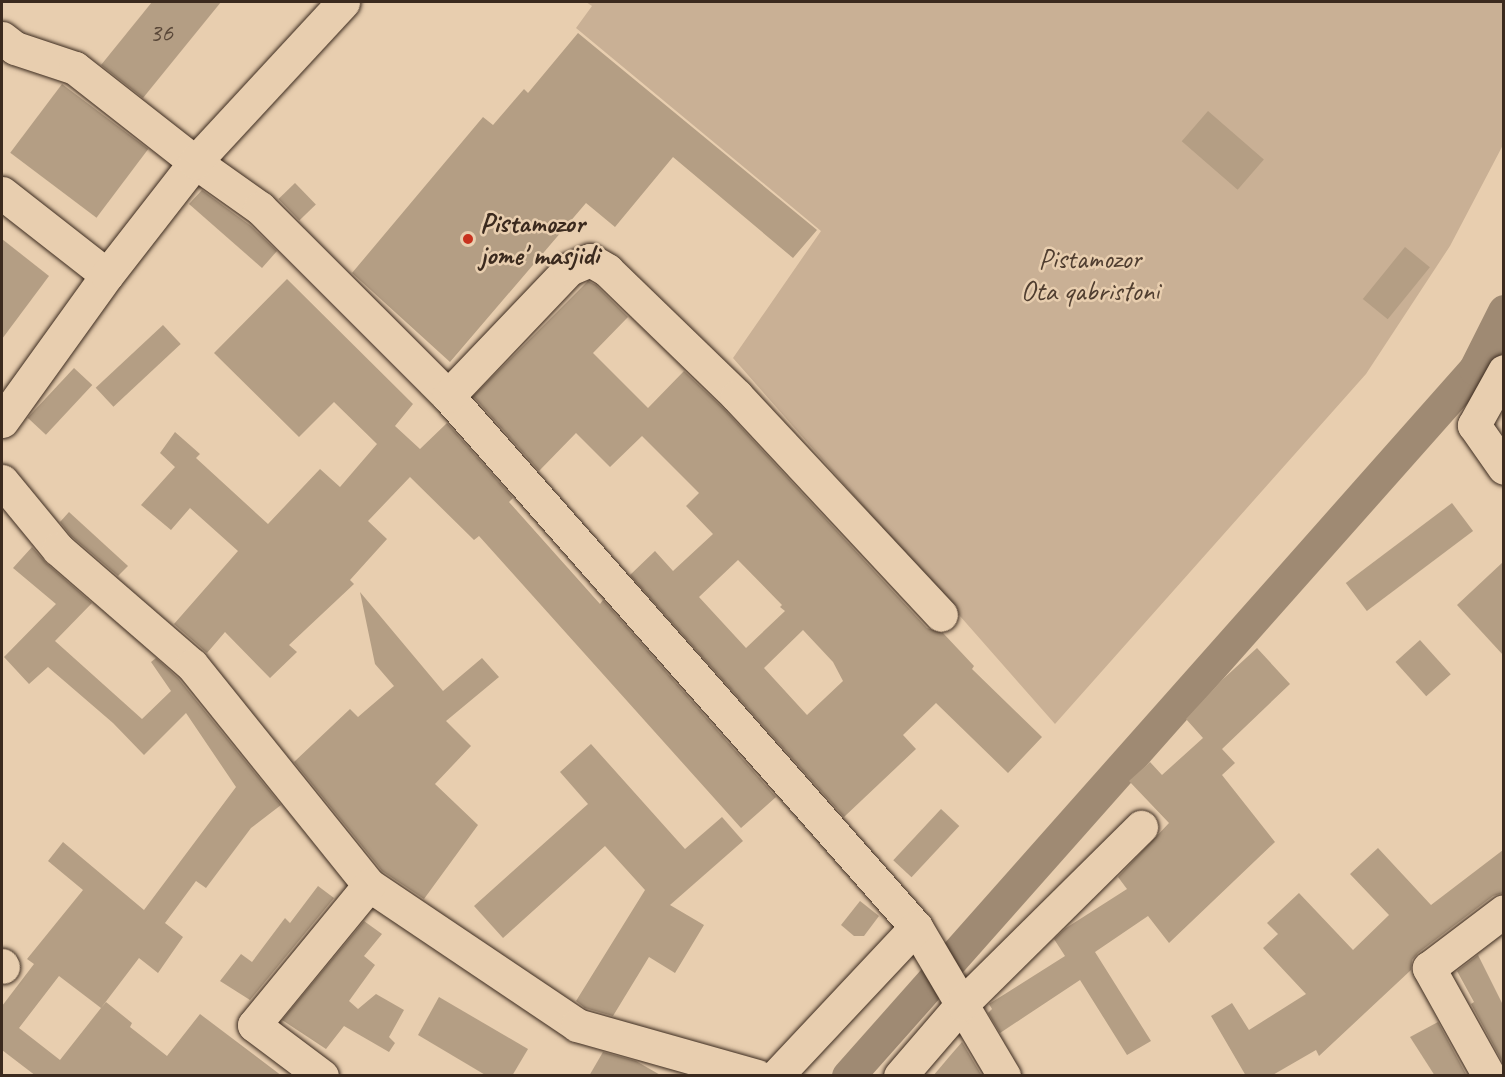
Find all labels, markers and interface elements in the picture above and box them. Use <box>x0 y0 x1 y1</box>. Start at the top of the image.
house number: 36 <box>149 17 173 49</box>
place label: Pistamozor jome' masjidi <box>480 206 599 272</box>
marker: Pistamozor jome' masjidi <box>461 232 475 246</box>
park label: Pistamozor Ota qabristoni <box>1020 242 1160 308</box>

